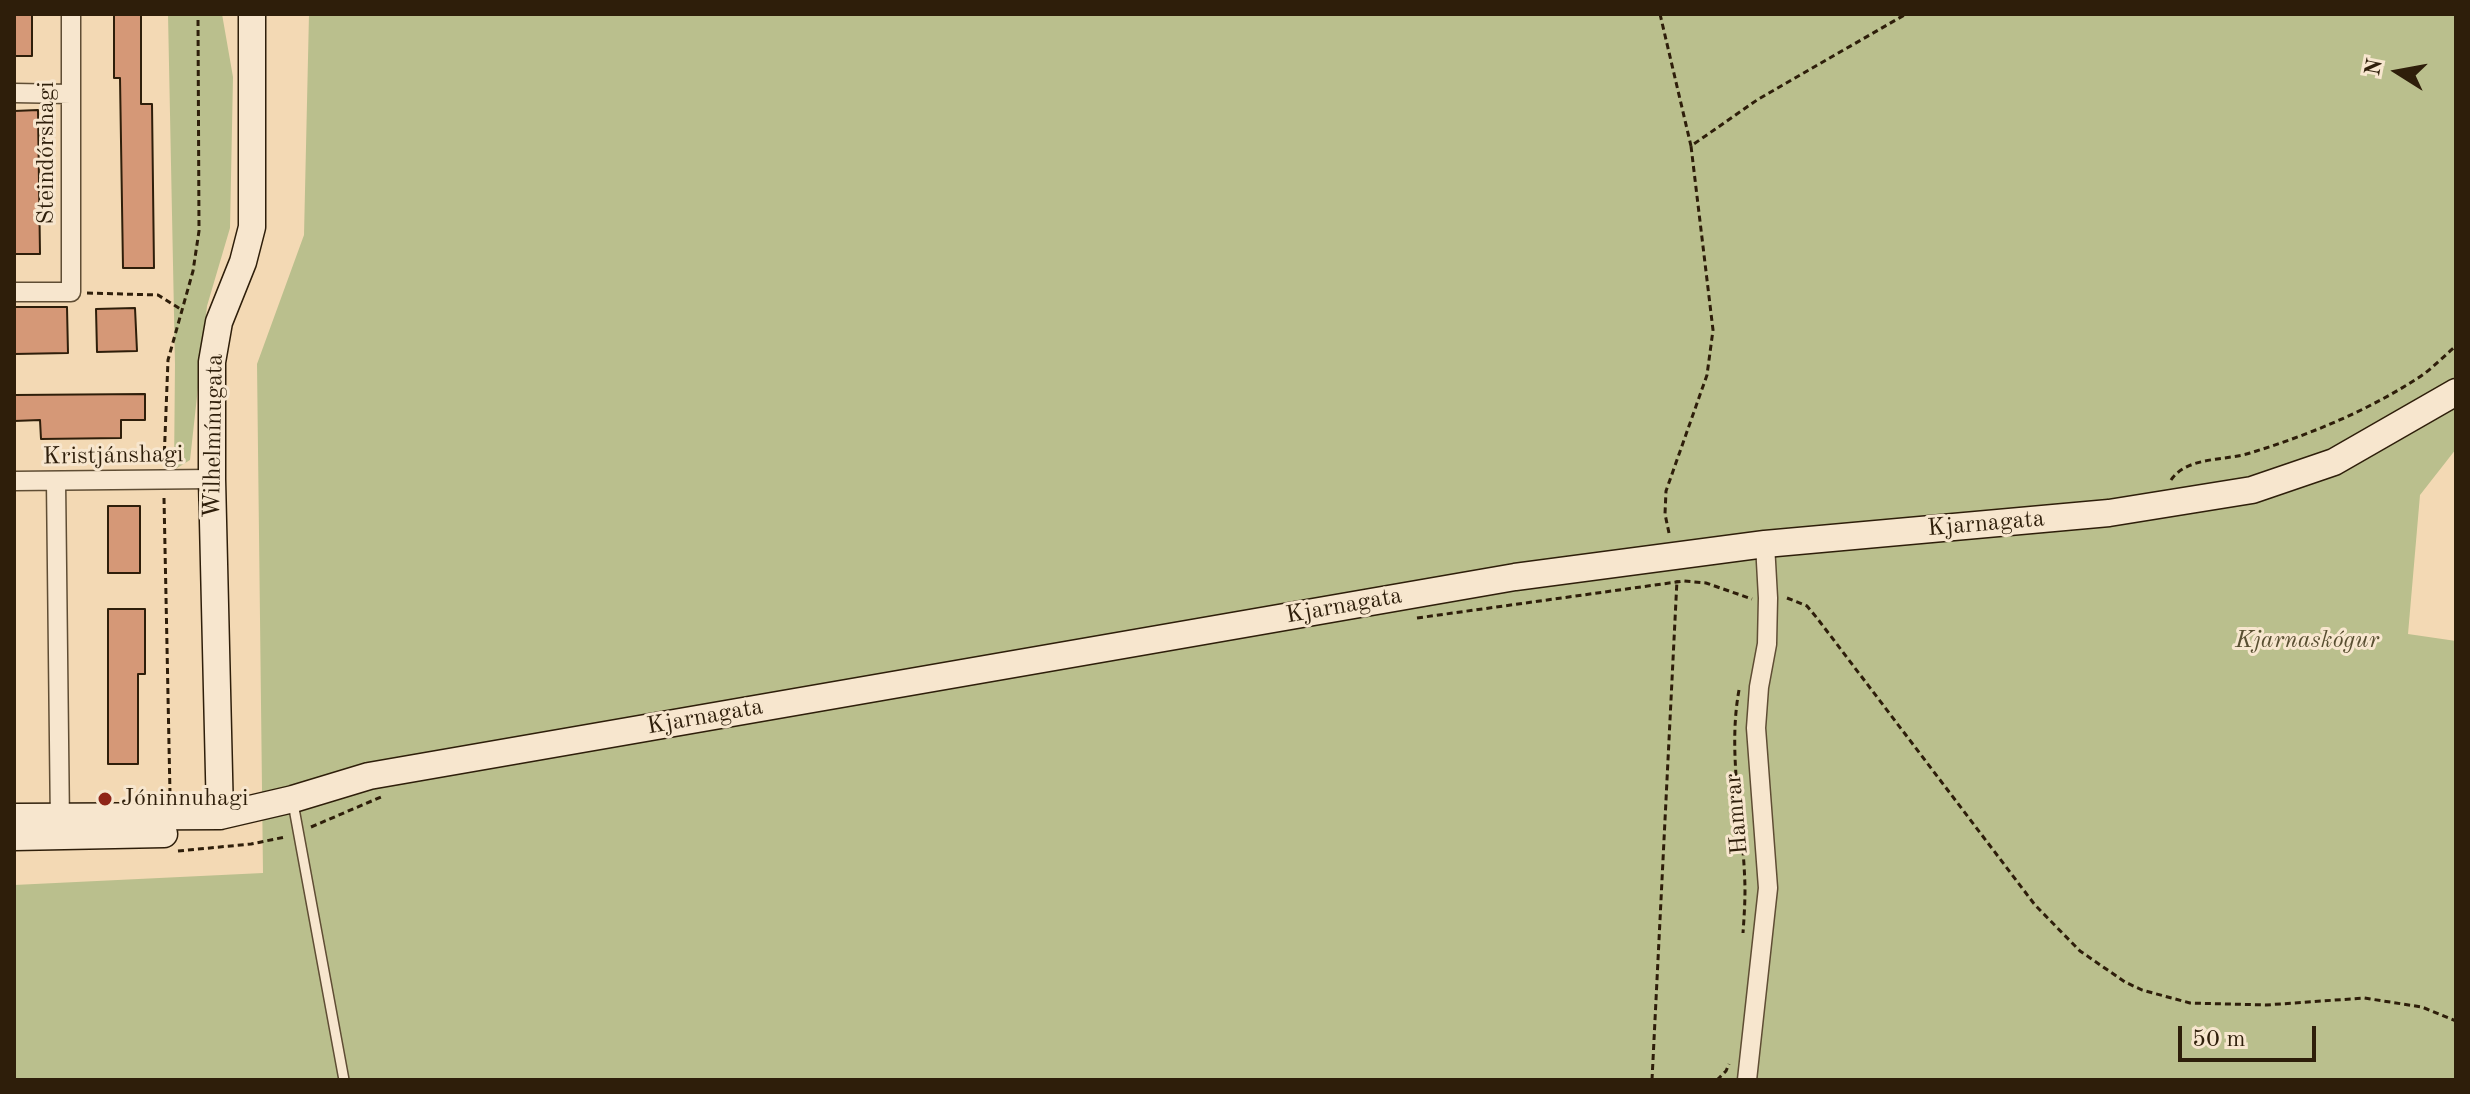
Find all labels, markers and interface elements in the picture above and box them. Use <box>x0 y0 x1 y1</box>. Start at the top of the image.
north arrow <box>2358 32 2438 112</box>
text: N <box>2362 57 2387 78</box>
street label: Steindórshagi <box>33 82 61 224</box>
street label: Wilhelmínugata <box>198 354 230 518</box>
street label: Kristjánshagi <box>42 440 184 472</box>
street label: Kjarnagata <box>1926 505 2046 543</box>
street label: Kjarnagata <box>1284 582 1404 630</box>
park label: Kjarnaskógur <box>2235 627 2379 655</box>
street label: Kjarnagata <box>645 693 765 741</box>
street label: Hamrar <box>1719 772 1755 856</box>
place label: Jóninnuhagi <box>121 785 248 813</box>
marker: Jóninnuhagi <box>96 790 114 808</box>
scale bar <box>2182 1010 2320 1060</box>
text: 50 m <box>2192 1028 2246 1052</box>

